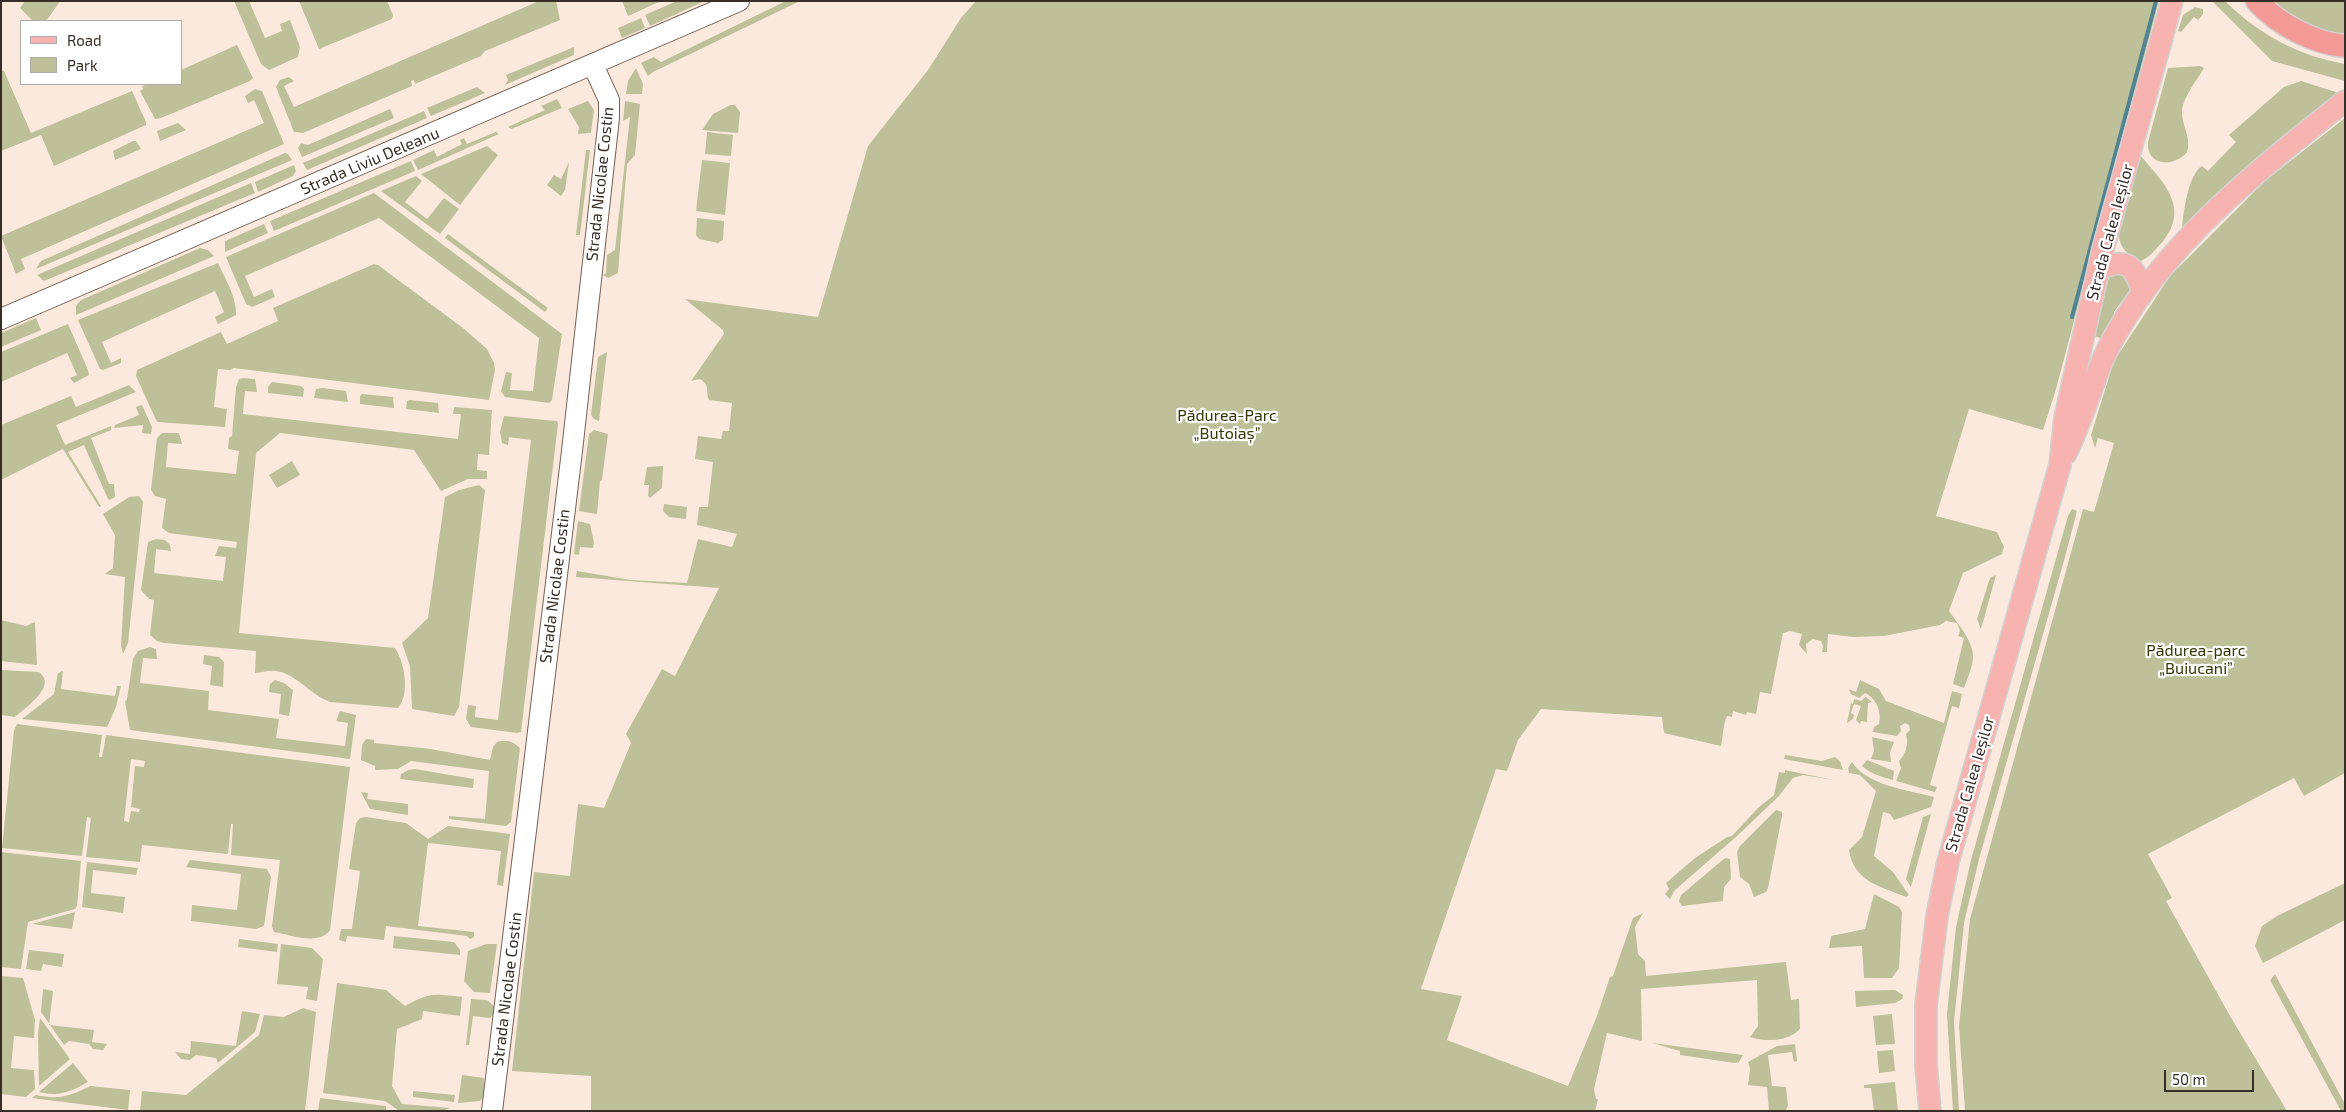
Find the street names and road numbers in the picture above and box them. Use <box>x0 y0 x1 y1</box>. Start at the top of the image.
street label: Strada Nicolae Costin <box>582 106 618 262</box>
street label: Strada Liviu Deleanu <box>298 123 442 199</box>
street label: Strada Calea Ieșilor <box>2083 162 2137 302</box>
street label: Strada Nicolae Costin <box>536 508 574 664</box>
street label: Strada Calea Ieșilor <box>1941 714 1999 854</box>
street label: Strada Nicolae Costin <box>488 911 526 1067</box>

